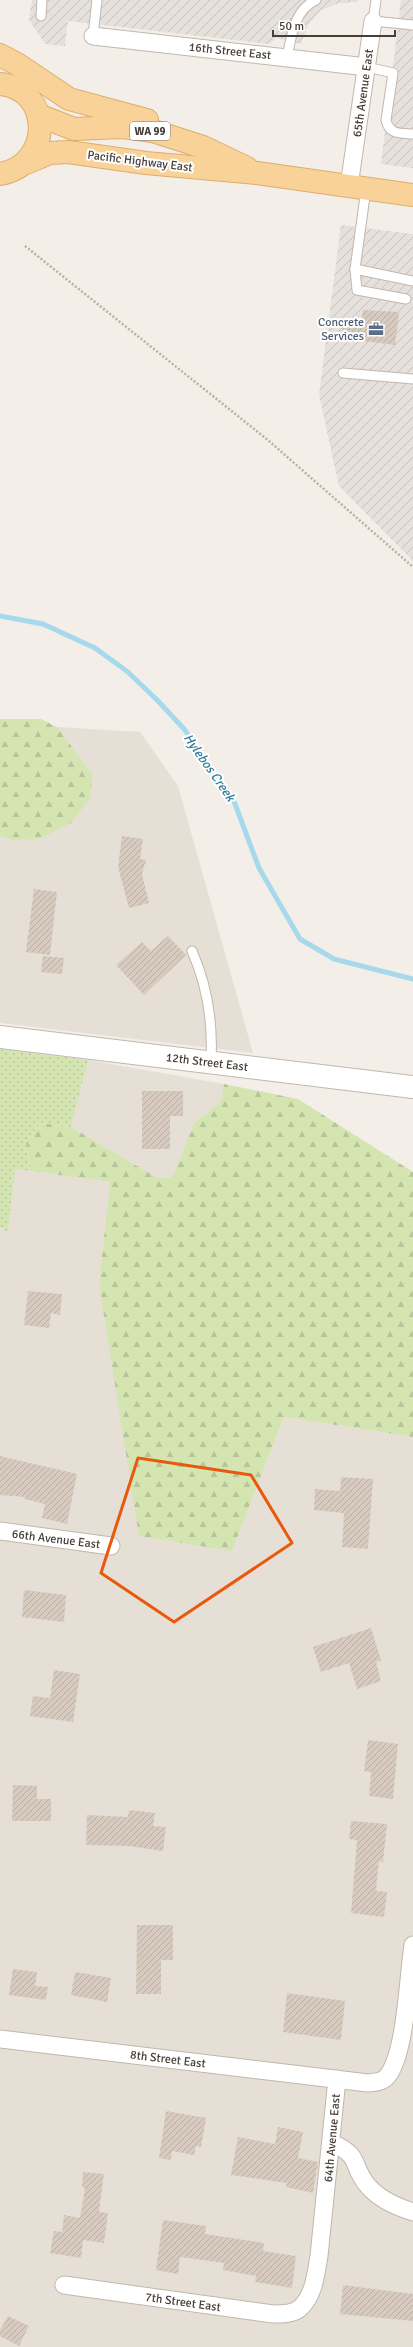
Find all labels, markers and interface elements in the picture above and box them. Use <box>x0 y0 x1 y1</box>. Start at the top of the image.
scale bar <box>273 12 395 38</box>
text: 50 m <box>279 19 304 34</box>
street label: 16th Street East <box>188 40 272 63</box>
street label: 65th Avenue East <box>350 48 377 138</box>
road number: WA 99 <box>130 122 170 140</box>
street label: Pacific Highway East <box>87 148 193 175</box>
place label: Concrete Services <box>318 315 364 344</box>
office icon: Concrete Services <box>367 320 385 338</box>
water label: Hylebos Creek <box>180 731 239 806</box>
street label: 12th Street East <box>165 1050 249 1075</box>
street label: 66th Avenue East <box>11 1527 101 1552</box>
street label: 8th Street East <box>129 2047 207 2072</box>
street label: 64th Avenue East <box>321 2093 344 2183</box>
street label: 7th Street East <box>144 2290 222 2315</box>

